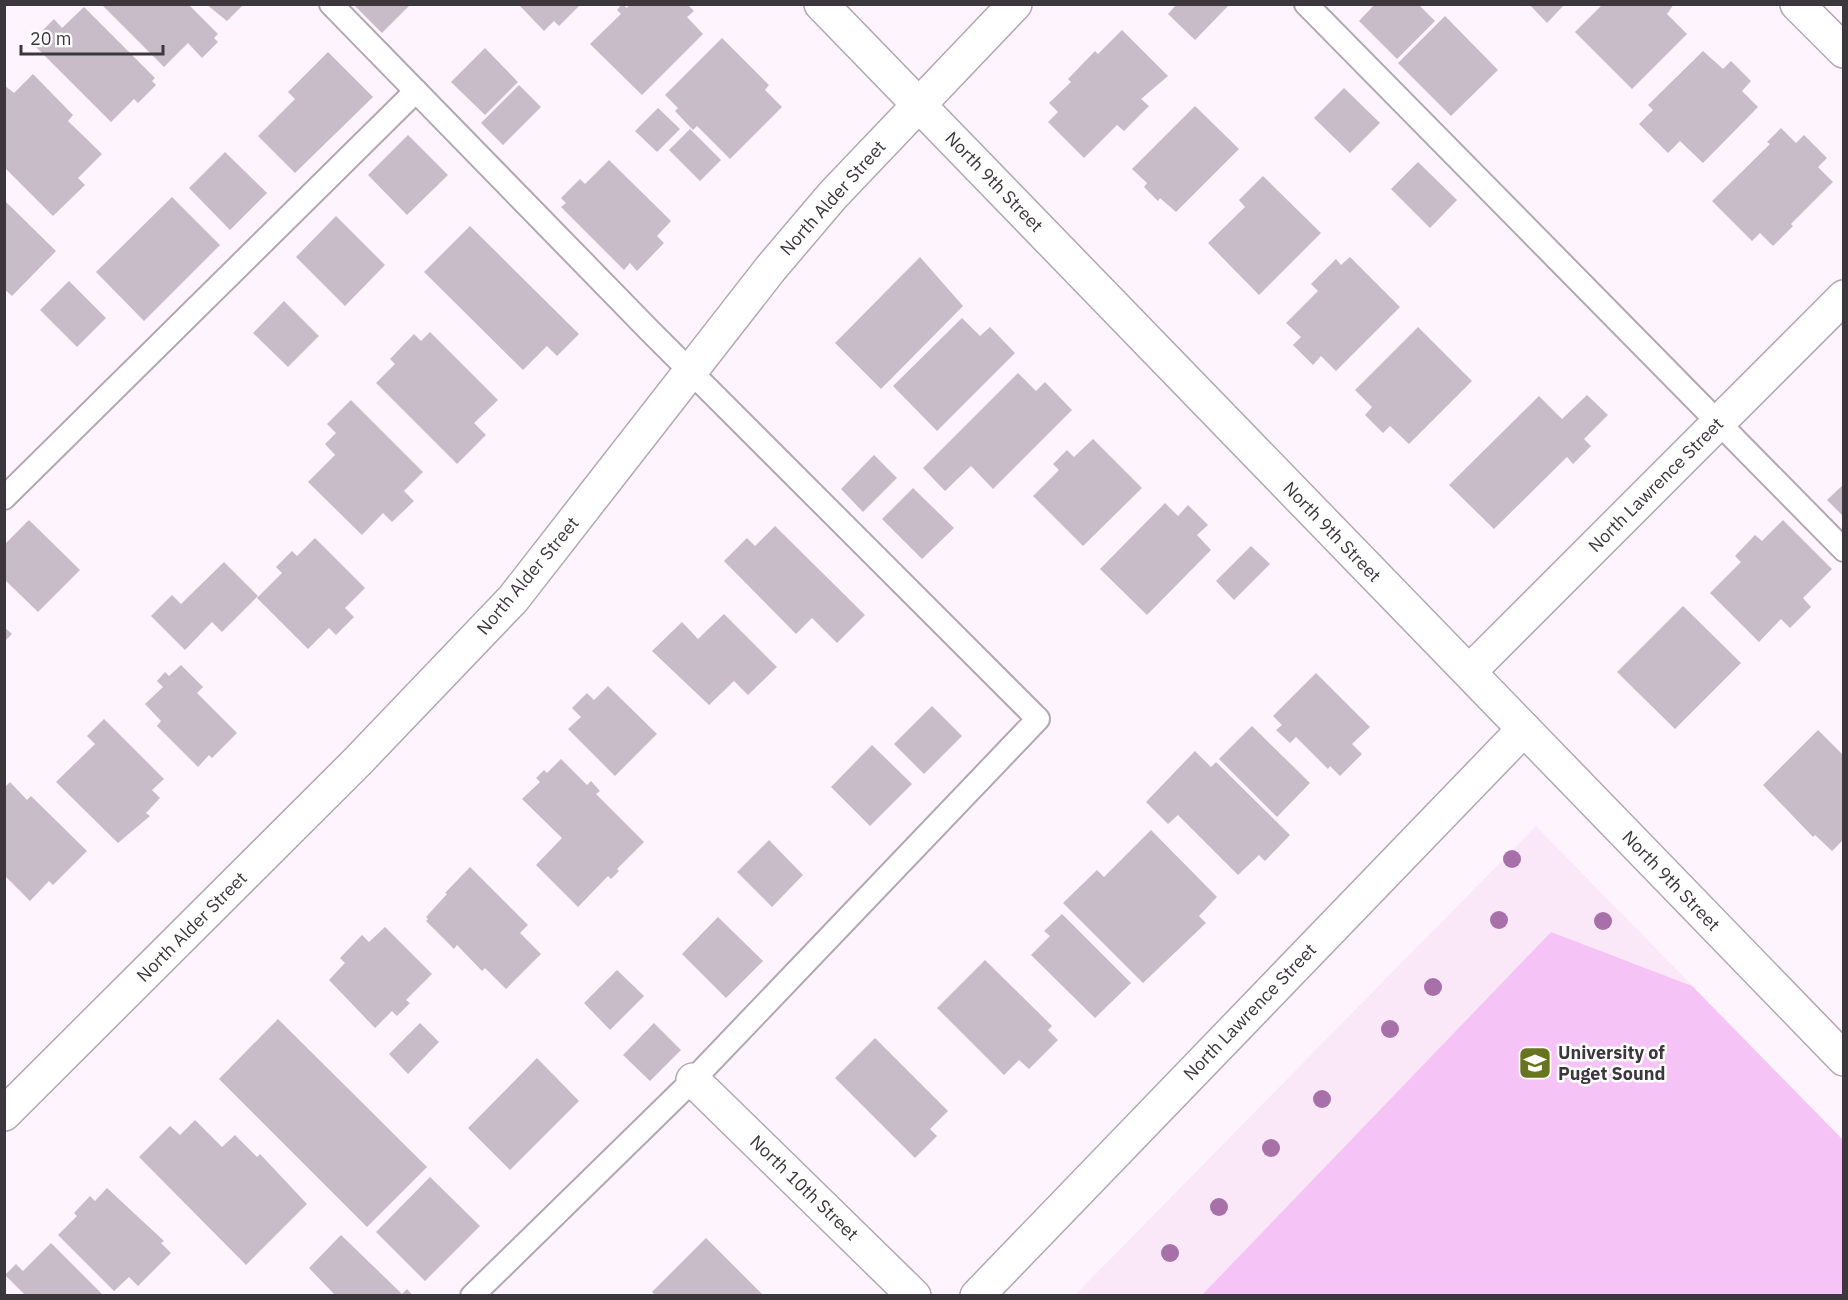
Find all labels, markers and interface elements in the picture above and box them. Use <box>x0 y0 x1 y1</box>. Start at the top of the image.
scale bar <box>21 18 164 56</box>
text: 20 m <box>30 27 72 50</box>
street label: North 9th Street <box>941 126 1048 237</box>
street label: North Alder Street <box>775 135 890 260</box>
street label: North Lawrence Street <box>1583 412 1728 557</box>
street label: North 9th Street <box>1279 476 1386 587</box>
street label: North Alder Street <box>471 512 584 639</box>
street label: North 9th Street <box>1618 825 1725 936</box>
street label: North Alder Street <box>131 866 252 987</box>
street label: North Lawrence Street <box>1178 938 1321 1085</box>
place label: University of Puget Sound <box>1558 1041 1665 1085</box>
school or university icon: University of Puget Sound <box>1517 1045 1553 1081</box>
street label: North 10th Street <box>745 1130 863 1245</box>

